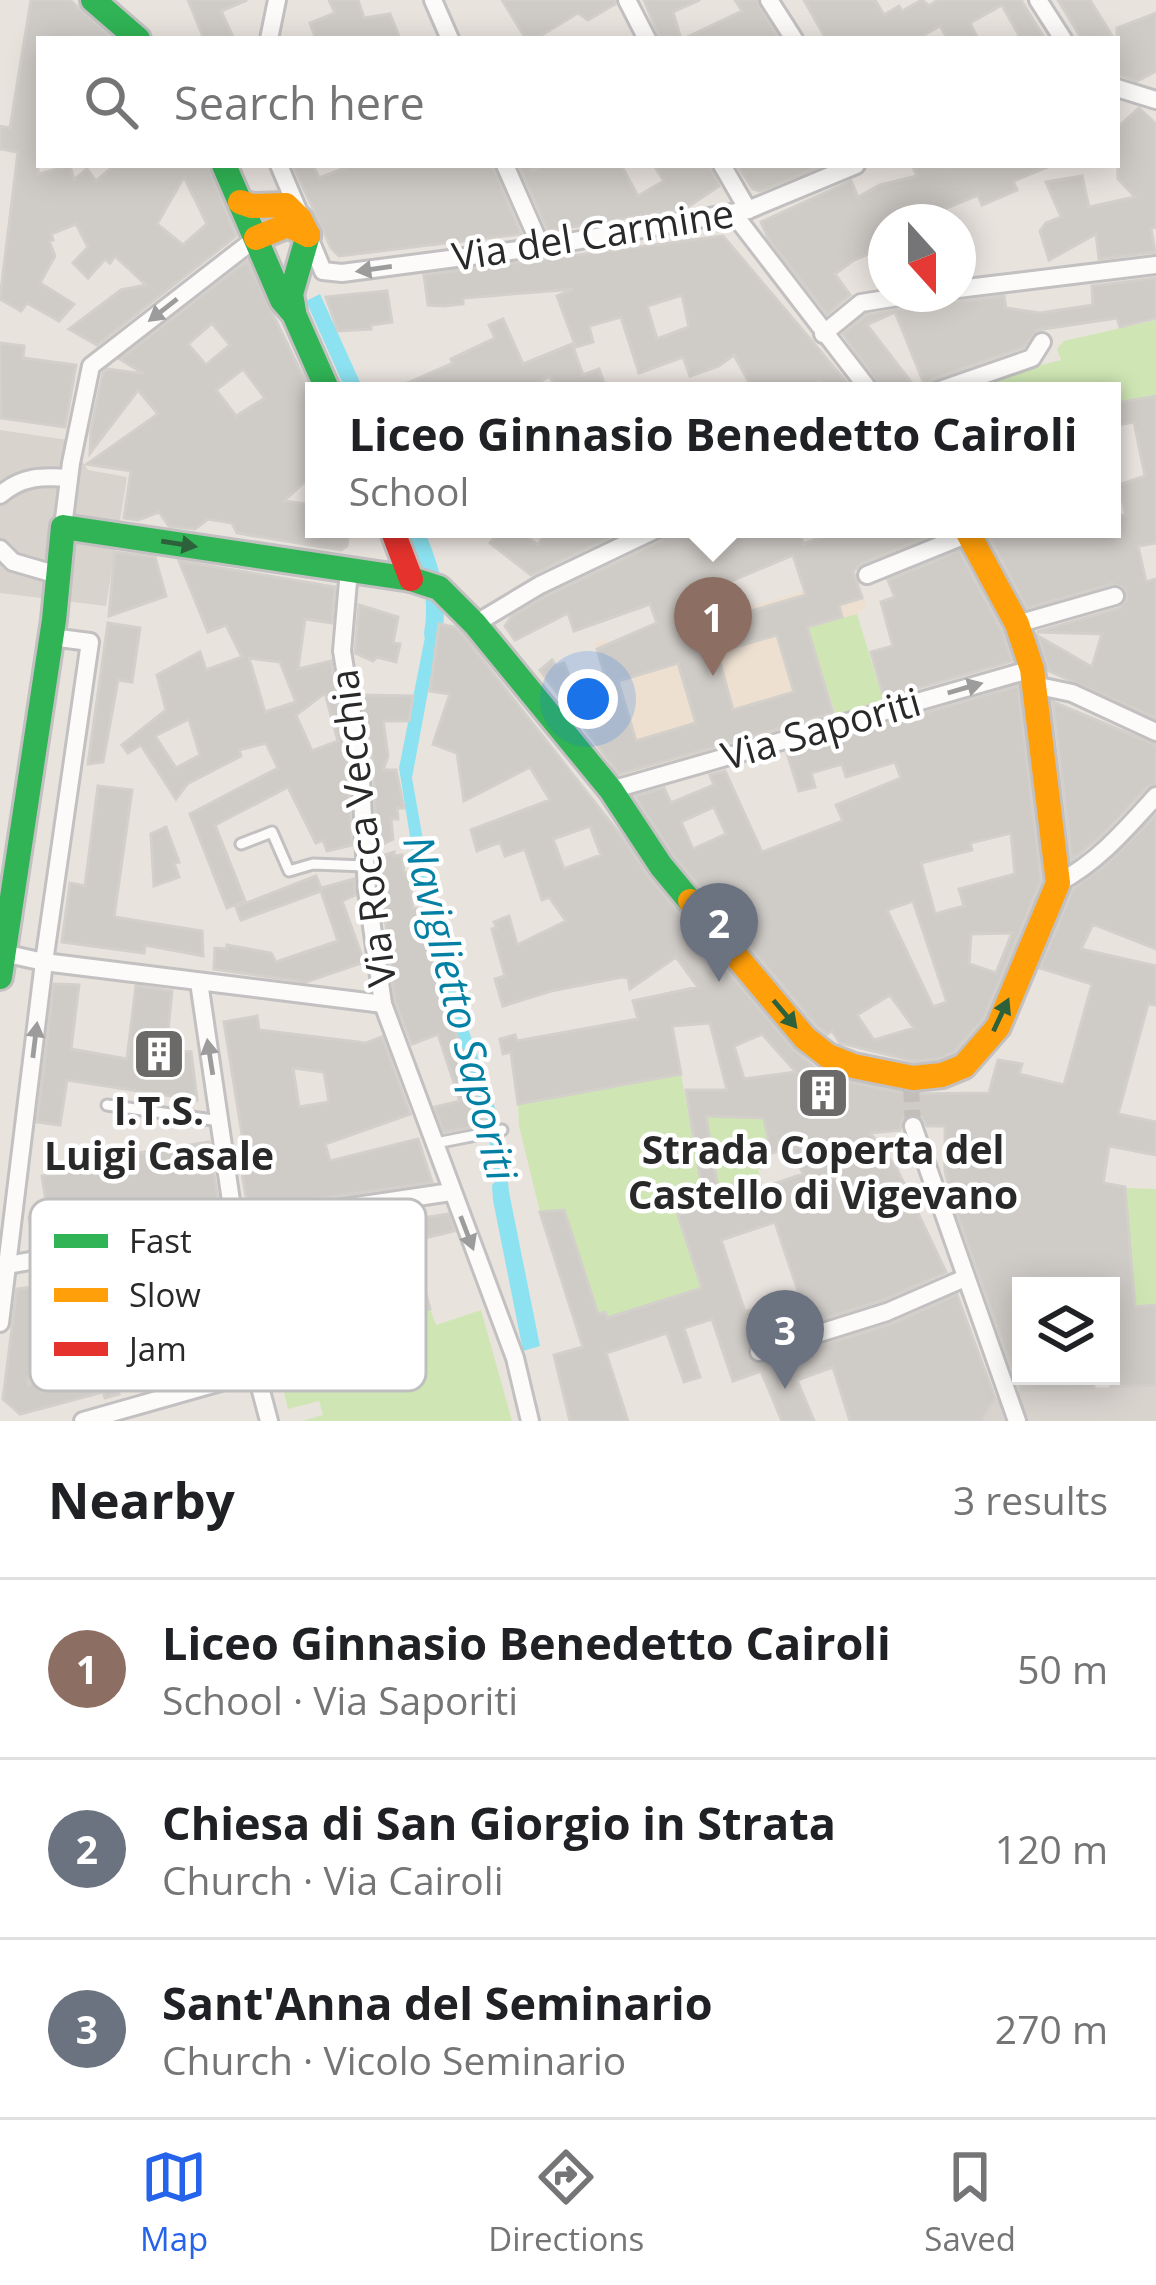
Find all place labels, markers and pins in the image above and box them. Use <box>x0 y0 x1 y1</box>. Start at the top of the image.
pin: 1 <box>674 577 752 676</box>
pin: 2 <box>680 883 758 982</box>
building icon: I.T.S. Luigi Casale <box>131 1026 187 1082</box>
building icon: Strada Coperta del Castello di Vigevano <box>795 1065 851 1121</box>
place label: I.T.S. Luigi Casale <box>44 1083 274 1181</box>
place label: Strada Coperta del Castello di Vigevano <box>628 1122 1018 1220</box>
pin: 3 <box>746 1290 824 1389</box>

